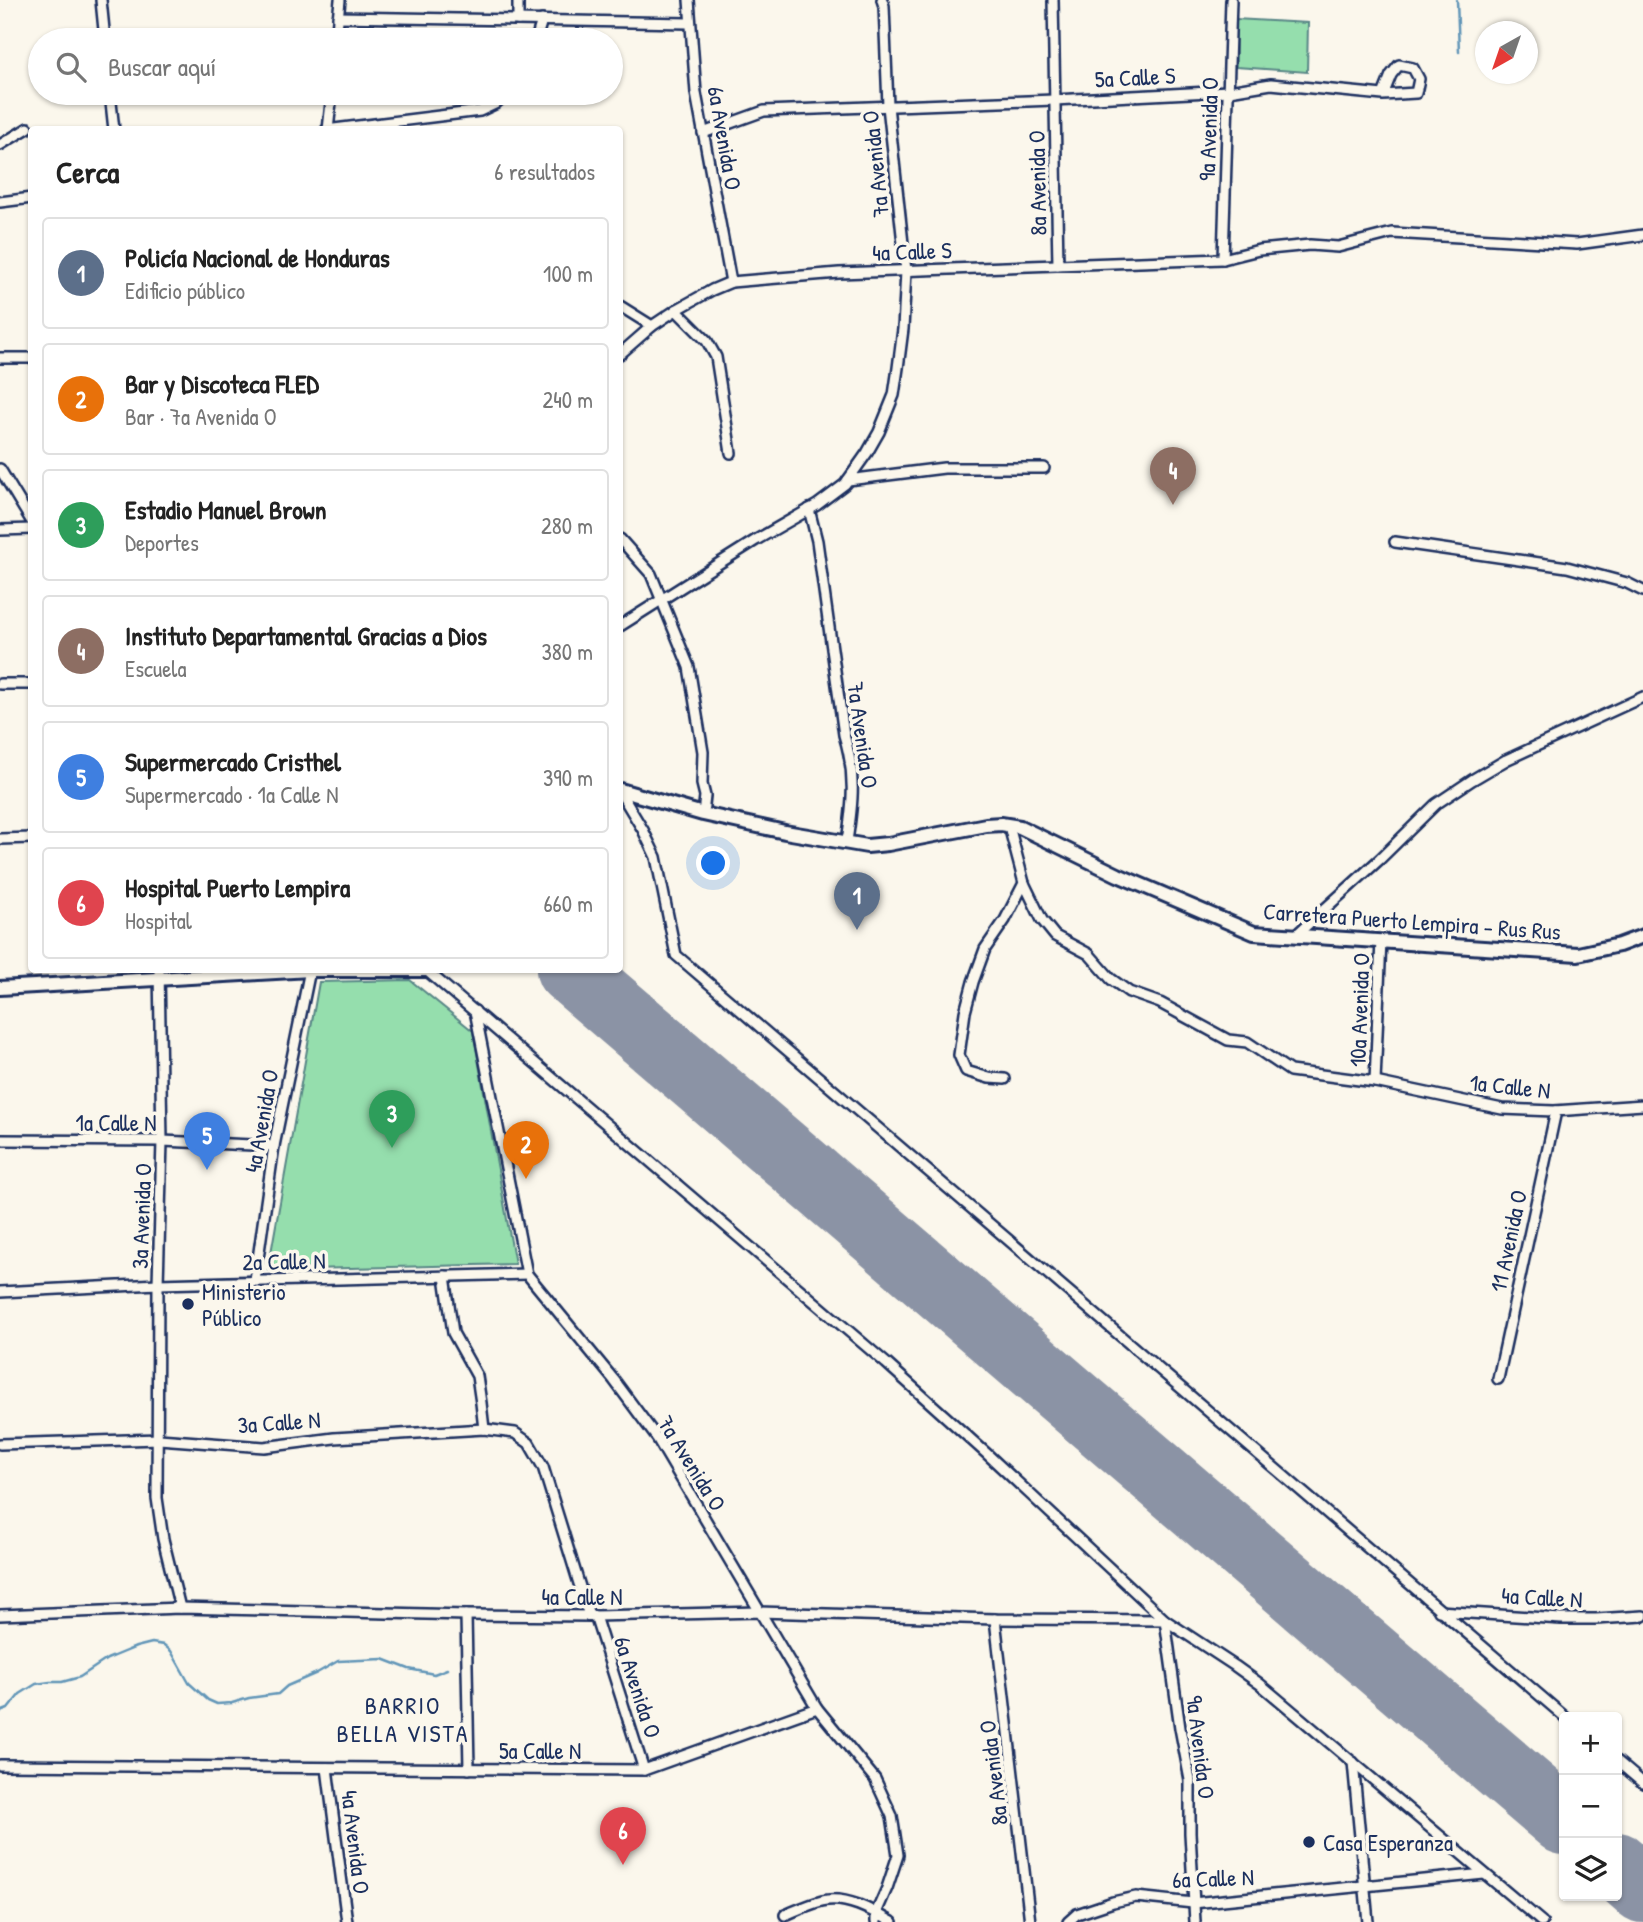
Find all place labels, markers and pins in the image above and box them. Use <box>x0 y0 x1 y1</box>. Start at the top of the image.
pin: 4 <box>1150 447 1196 505</box>
pin: 1 <box>834 872 880 930</box>
pin: 3 <box>369 1090 415 1148</box>
pin: 5 <box>184 1112 230 1170</box>
pin: 2 <box>503 1121 549 1179</box>
place label: Ministerio Público <box>202 1276 286 1333</box>
marker: Ministerio Público <box>180 1296 196 1312</box>
pin: 6 <box>600 1807 646 1865</box>
place label: Casa Esperanza <box>1323 1827 1453 1858</box>
marker: Casa Esperanza <box>1301 1834 1317 1850</box>

